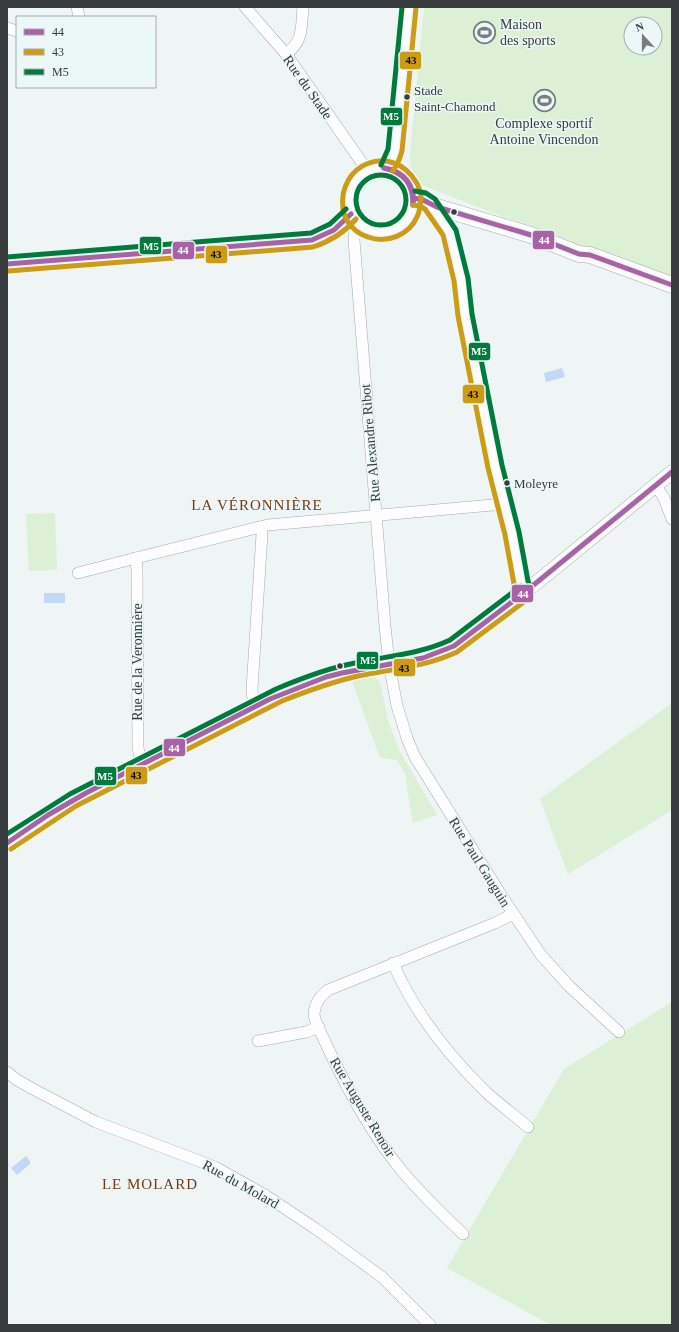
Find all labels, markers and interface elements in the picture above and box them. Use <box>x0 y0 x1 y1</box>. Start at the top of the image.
legend <box>16 16 156 88</box>
north arrow <box>623 16 663 56</box>
place label: Maison des sports <box>500 17 556 48</box>
sports icon: Maison des sports <box>472 19 498 45</box>
text: N <box>634 20 645 34</box>
text: 44 <box>52 25 64 39</box>
text: 43 <box>52 45 64 59</box>
line badge: 43 <box>399 51 422 70</box>
street label: Rue du Stade <box>280 52 335 122</box>
text: 43 <box>406 54 417 66</box>
text: M5 <box>52 65 69 79</box>
place label: Stade Saint-Chamond <box>414 83 496 114</box>
sports icon: Complexe sportif Antoine Vincendon <box>531 88 557 114</box>
marker: Stade Saint-Chamond <box>402 92 412 102</box>
line badge: M5 <box>380 107 403 126</box>
text: M5 <box>383 110 399 122</box>
place label: Complexe sportif Antoine Vincendon <box>490 116 598 147</box>
unlabelled marker <box>449 207 459 217</box>
line badge: 44 <box>532 230 555 250</box>
text: 44 <box>539 234 550 246</box>
line badge: M5 <box>139 236 162 255</box>
text: M5 <box>143 240 159 252</box>
line badge: 44 <box>172 241 195 260</box>
text: 44 <box>178 244 189 256</box>
line badge: 43 <box>205 245 228 264</box>
text: 43 <box>211 248 222 260</box>
line badge: M5 <box>468 342 491 361</box>
text: M5 <box>471 345 487 357</box>
street label: Rue Alexandre Ribot <box>358 383 383 502</box>
line badge: 43 <box>462 384 485 404</box>
text: 43 <box>468 388 479 400</box>
place label: Moleyre <box>514 476 558 491</box>
marker: Moleyre <box>502 478 512 488</box>
district label: LA VÉRONNIÈRE <box>191 497 323 513</box>
line badge: 44 <box>511 584 534 603</box>
text: 44 <box>518 588 529 600</box>
street label: Rue de la Veronnière <box>130 603 145 721</box>
line badge: M5 <box>356 651 379 670</box>
text: M5 <box>360 654 376 666</box>
line badge: 43 <box>393 658 416 677</box>
unlabelled marker <box>335 661 345 671</box>
text: 43 <box>399 662 410 674</box>
line badge: 44 <box>163 738 186 757</box>
text: 44 <box>169 742 180 754</box>
line badge: M5 <box>94 766 117 786</box>
line badge: 43 <box>125 766 148 785</box>
text: 43 <box>131 769 142 781</box>
text: M5 <box>97 770 113 782</box>
street label: Rue Paul Gauguin <box>446 815 513 910</box>
street label: Rue Auguste Renoir <box>327 1055 398 1160</box>
street label: Rue du Molard <box>200 1157 281 1212</box>
district label: LE MOLARD <box>102 1176 198 1192</box>

